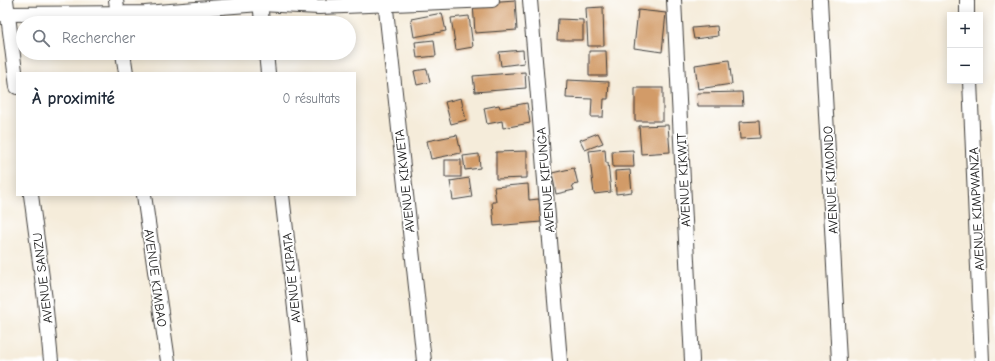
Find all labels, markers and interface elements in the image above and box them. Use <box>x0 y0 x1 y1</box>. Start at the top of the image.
map controls <box>947 12 983 84</box>
button: + <box>947 12 983 48</box>
search box <box>16 16 356 60</box>
icon: search <box>30 27 52 49</box>
text: Rechercher <box>62 29 135 47</box>
button: − <box>947 48 983 84</box>
text: À proximité <box>32 89 115 108</box>
text: 0 résultats <box>282 91 340 106</box>
street label: AVENUE KIFUNGA <box>533 126 558 233</box>
street label: AVENUE KIMONDO <box>820 126 841 234</box>
street label: AVENUE KIKWETA <box>392 128 417 233</box>
street label: AVENUE KIKWIT <box>674 132 693 227</box>
street label: AVENUE KIMPWANZA <box>966 146 987 271</box>
street label: AVENUE KIMBAO <box>141 228 170 328</box>
street label: AVENUE SANZU <box>29 232 56 324</box>
street label: AVENUE KIPATA <box>279 232 304 324</box>

